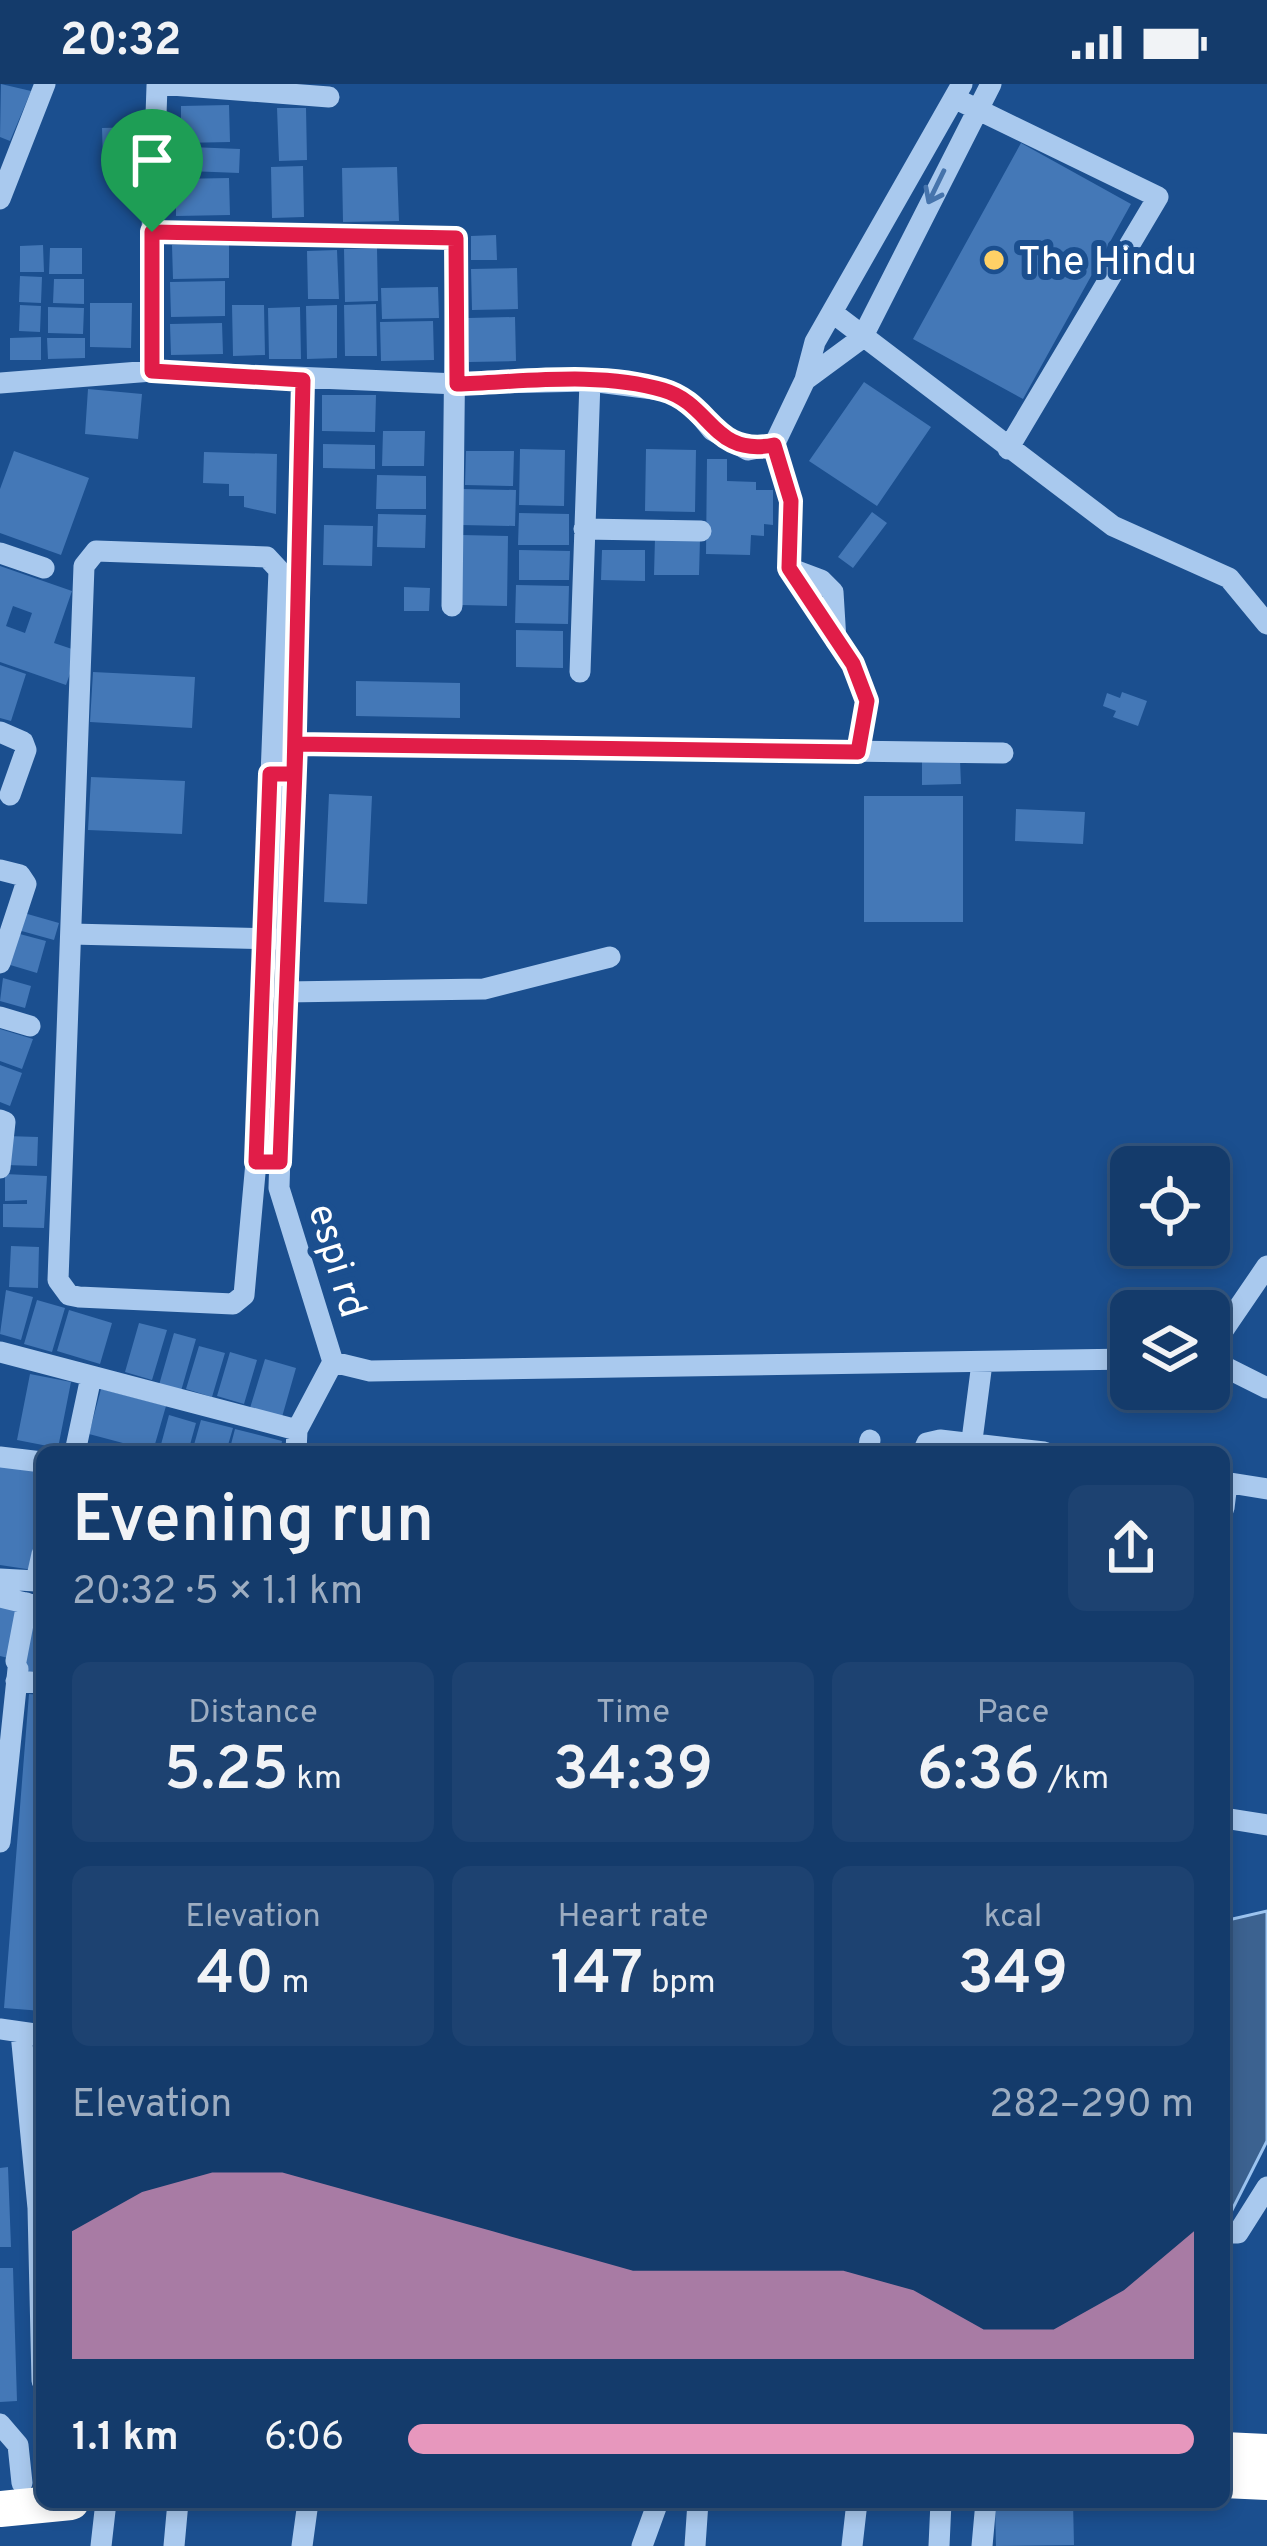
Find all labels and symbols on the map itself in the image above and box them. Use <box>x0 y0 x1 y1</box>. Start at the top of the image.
pin <box>101 109 203 232</box>
one-way arrow <box>923 169 946 204</box>
place label: The Hindu <box>1018 240 1197 289</box>
marker: The Hindu <box>981 247 1007 273</box>
street label: espi rd <box>294 1199 375 1324</box>

